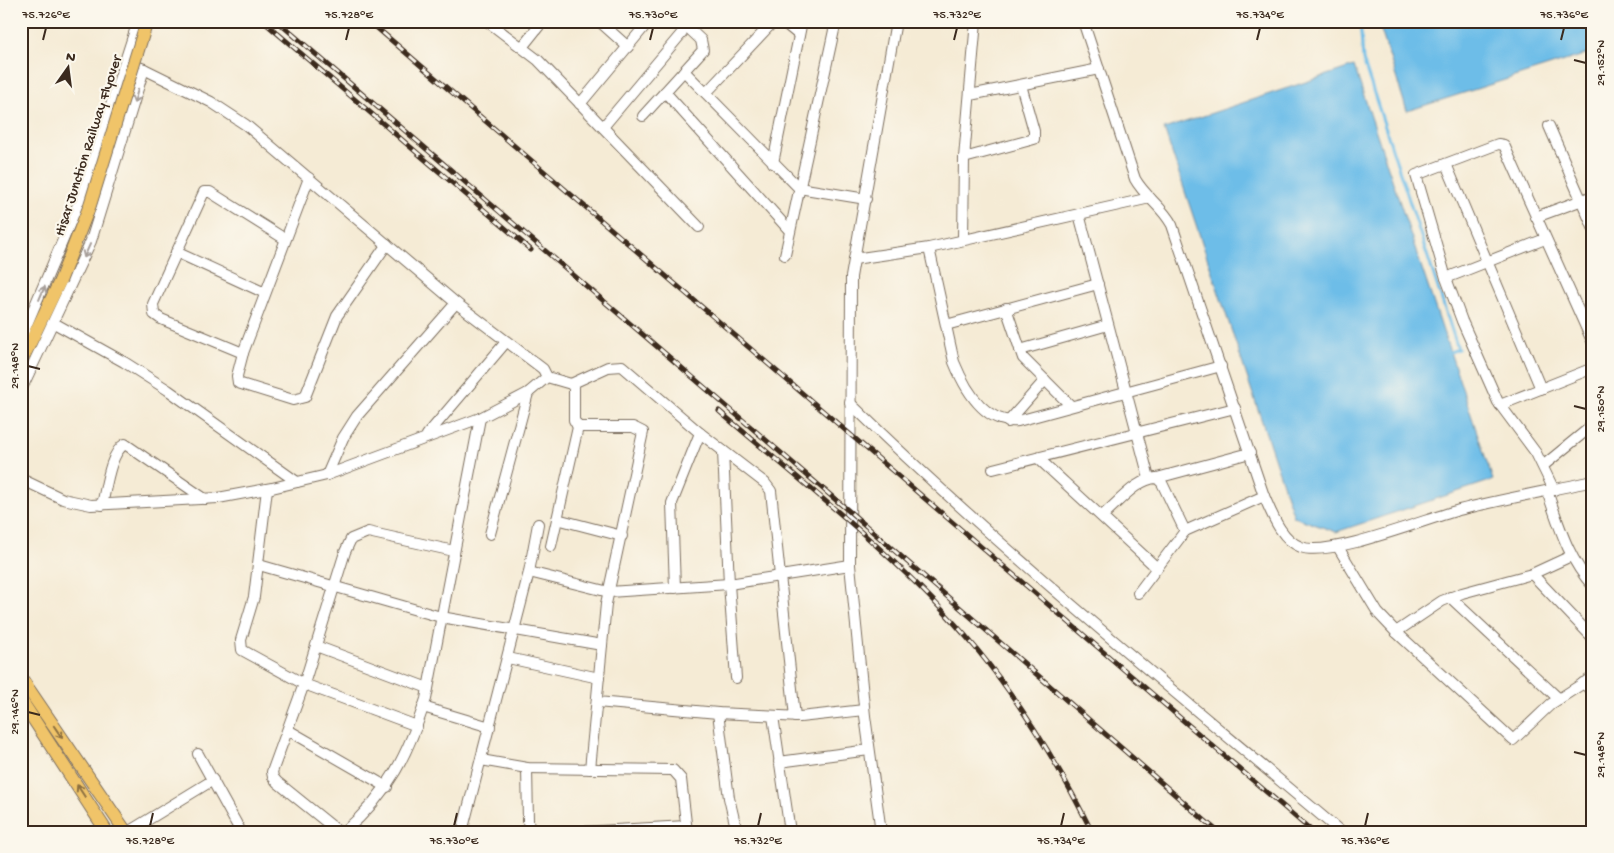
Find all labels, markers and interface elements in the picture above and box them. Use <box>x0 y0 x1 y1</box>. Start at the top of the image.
text: 75.726°E <box>21 9 70 23</box>
text: 75.728°E <box>324 9 373 23</box>
text: 75.730°E <box>628 9 678 23</box>
text: 75.732°E <box>932 9 981 23</box>
text: 75.734°E <box>1235 9 1284 23</box>
text: 75.736°E <box>1539 9 1588 23</box>
text: 29.152°N <box>1595 40 1609 86</box>
north arrow <box>42 42 92 92</box>
text: N <box>64 48 77 67</box>
street label: Hisar Junction Railway Flyover <box>51 52 127 239</box>
one-way arrow <box>130 88 140 104</box>
one-way arrow <box>81 243 91 258</box>
one-way arrow <box>38 286 47 301</box>
text: 29.148°N <box>9 343 23 389</box>
text: 29.150°N <box>1595 385 1609 432</box>
text: 29.146°N <box>9 689 23 735</box>
one-way arrow <box>53 725 63 739</box>
text: 29.148°N <box>1595 732 1609 778</box>
one-way arrow <box>75 784 86 798</box>
text: 75.728°E <box>125 835 174 849</box>
text: 75.730°E <box>429 835 479 849</box>
text: 75.732°E <box>733 835 782 849</box>
text: 75.734°E <box>1036 835 1085 849</box>
text: 75.736°E <box>1340 835 1389 849</box>

